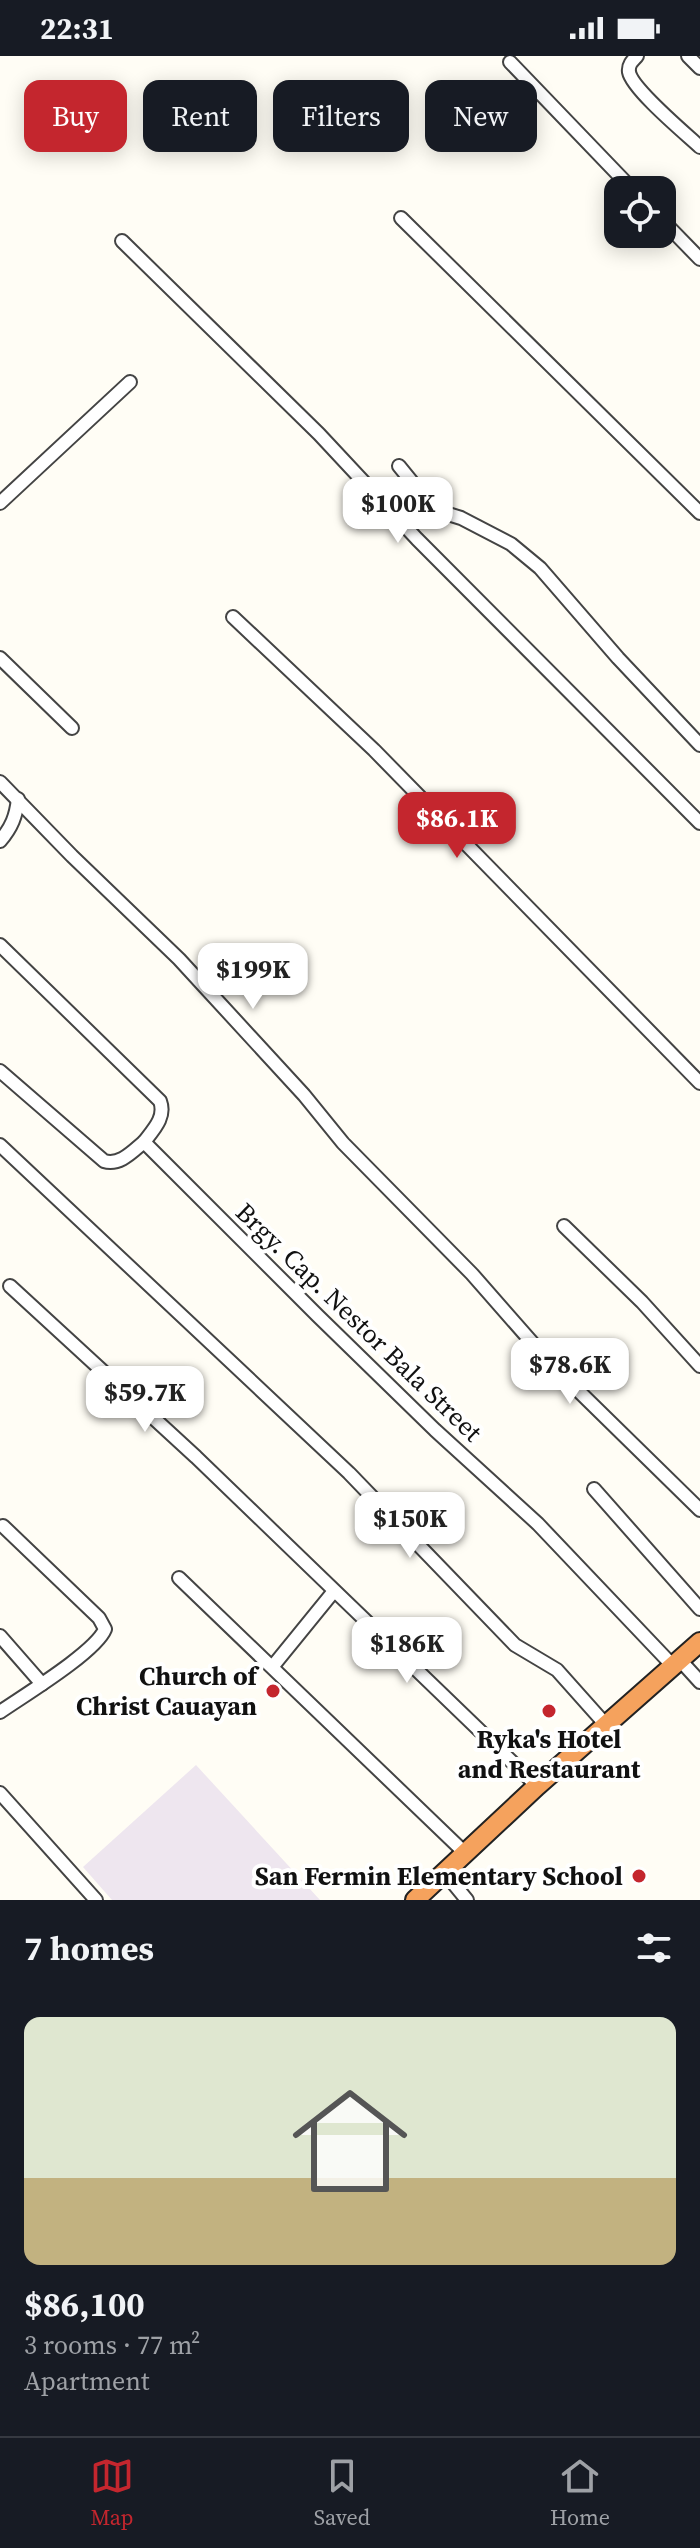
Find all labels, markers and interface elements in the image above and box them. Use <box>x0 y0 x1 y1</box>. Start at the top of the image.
text: 22:31 <box>40 8 114 49</box>
chip: Buy <box>24 80 127 152</box>
chip: Rent <box>143 80 257 152</box>
chip: Filters <box>273 80 409 152</box>
chip: New <box>425 80 537 152</box>
map controls <box>604 176 676 248</box>
button: locate <box>604 176 676 248</box>
pin: $100K <box>342 477 454 545</box>
text: $100K <box>361 485 435 521</box>
pin: $86.1K <box>392 792 522 860</box>
text: $86.1K <box>416 800 498 836</box>
pin: $199K <box>197 943 309 1011</box>
text: $199K <box>216 951 290 987</box>
street label: Brgy. Cap. Nestor Bala Street <box>228 1194 491 1450</box>
pin: $78.6K <box>505 1338 635 1406</box>
text: $78.6K <box>529 1346 611 1382</box>
pin: $59.7K <box>80 1366 210 1434</box>
text: $59.7K <box>104 1374 186 1410</box>
pin: $150K <box>354 1492 466 1560</box>
text: $150K <box>373 1500 447 1536</box>
pin: $186K <box>351 1617 463 1685</box>
text: $186K <box>370 1625 444 1661</box>
place label: Church of Christ Cauayan <box>76 1658 260 1724</box>
marker: Church of Christ Cauayan <box>264 1682 282 1700</box>
marker: Ryka's Hotel and Restaurant <box>540 1702 558 1720</box>
place label: Ryka's Hotel and Restaurant <box>458 1721 641 1787</box>
place label: San Fermin Elementary School <box>255 1858 623 1894</box>
marker: San Fermin Elementary School <box>630 1867 648 1885</box>
text: 7 homes <box>24 1925 154 1971</box>
icon: filters <box>632 1926 676 1970</box>
icon: home <box>278 2069 422 2213</box>
text: $86,100 <box>24 2281 145 2327</box>
text: 3 rooms · 77 m² <box>24 2327 200 2363</box>
text: Apartment <box>24 2363 149 2399</box>
tab: Map <box>90 2454 134 2532</box>
tab: Saved <box>314 2454 370 2532</box>
tab: Home <box>550 2454 610 2532</box>

